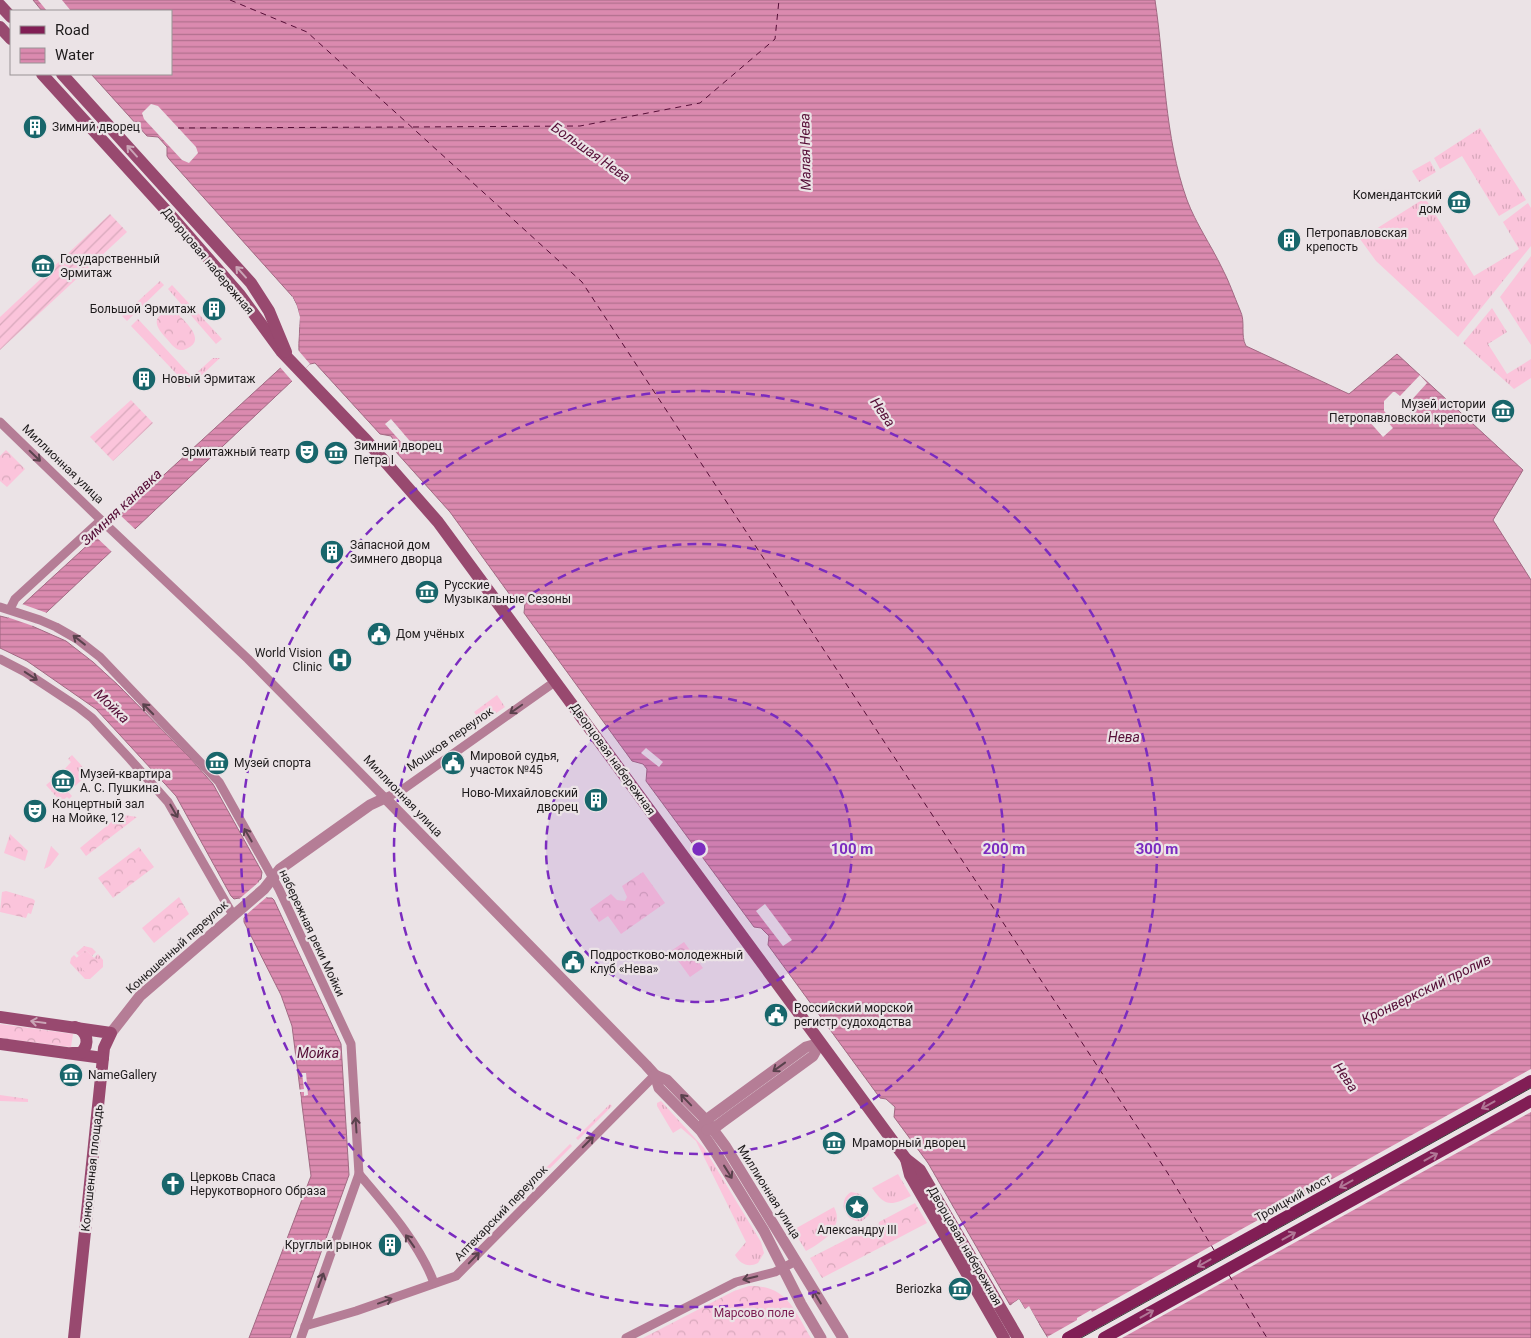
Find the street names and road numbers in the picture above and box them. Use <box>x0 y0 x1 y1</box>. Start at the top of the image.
street label: Дворцовая набережная <box>159 205 257 317</box>
street label: Миллионная улица <box>19 421 107 507</box>
street label: Дворцовая набережная <box>568 700 658 818</box>
street label: Мошков переулок <box>404 704 496 774</box>
street label: Миллионная улица <box>360 752 446 840</box>
street label: набережная реки Мойки <box>276 867 348 999</box>
street label: Конюшенный переулок <box>123 897 231 996</box>
street label: Конюшенная площадь <box>78 1104 106 1232</box>
street label: Миллионная улица <box>734 1143 804 1241</box>
street label: Аптекарский переулок <box>452 1162 551 1264</box>
street label: Троицкий мост <box>1252 1171 1334 1225</box>
street label: Дворцовая набережная <box>925 1184 1005 1308</box>

